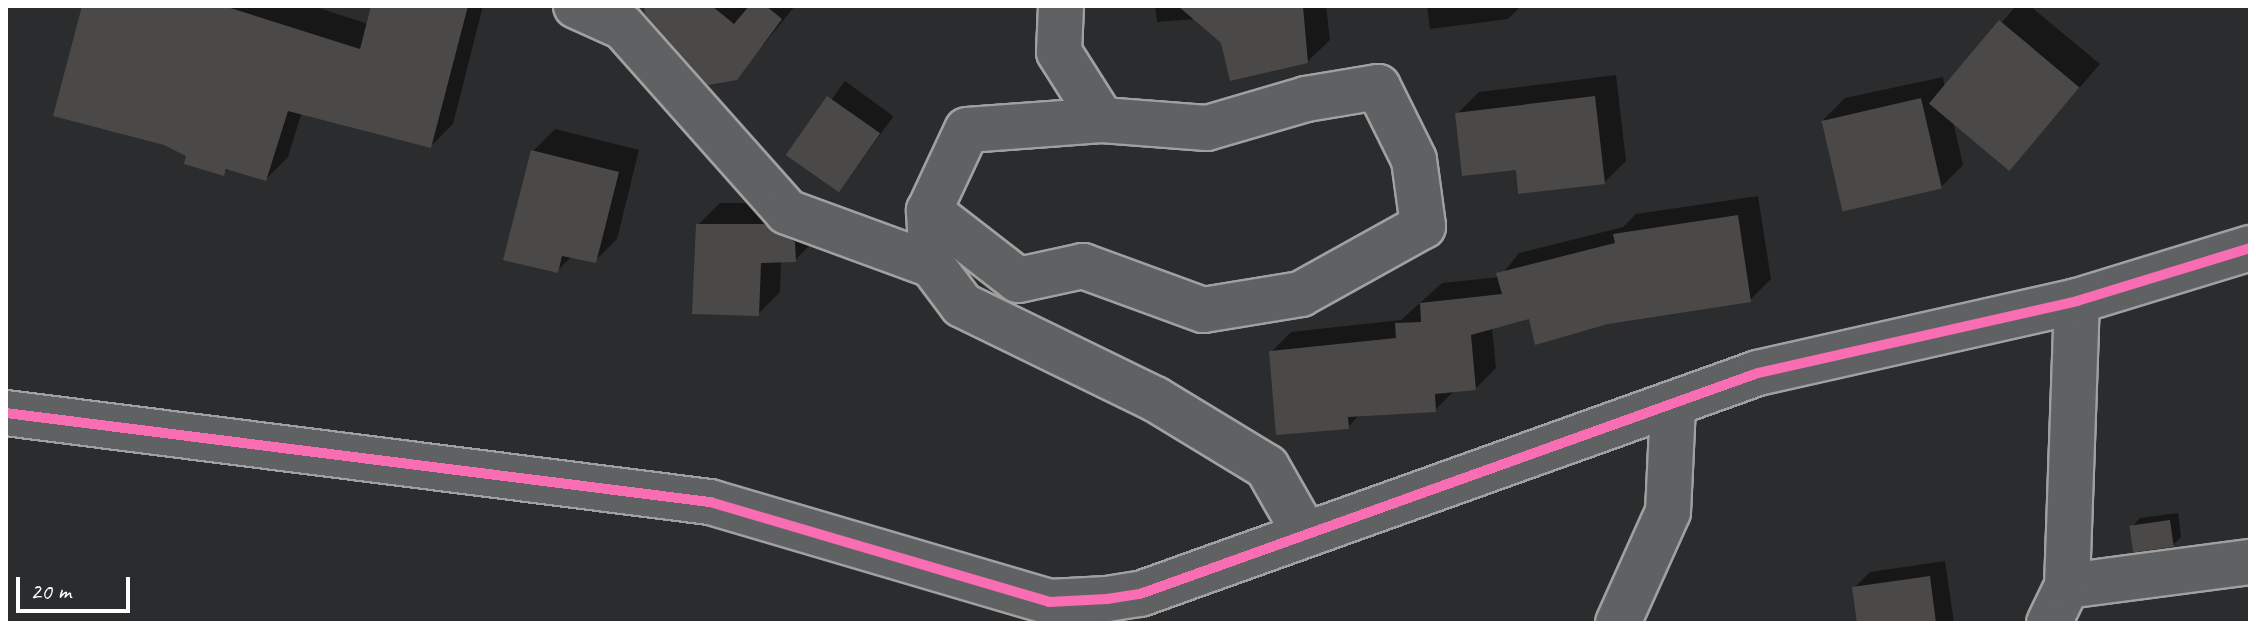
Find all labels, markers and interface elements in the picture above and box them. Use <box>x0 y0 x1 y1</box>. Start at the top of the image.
scale bar <box>20 561 134 611</box>
text: 20 m <box>30 576 71 606</box>

